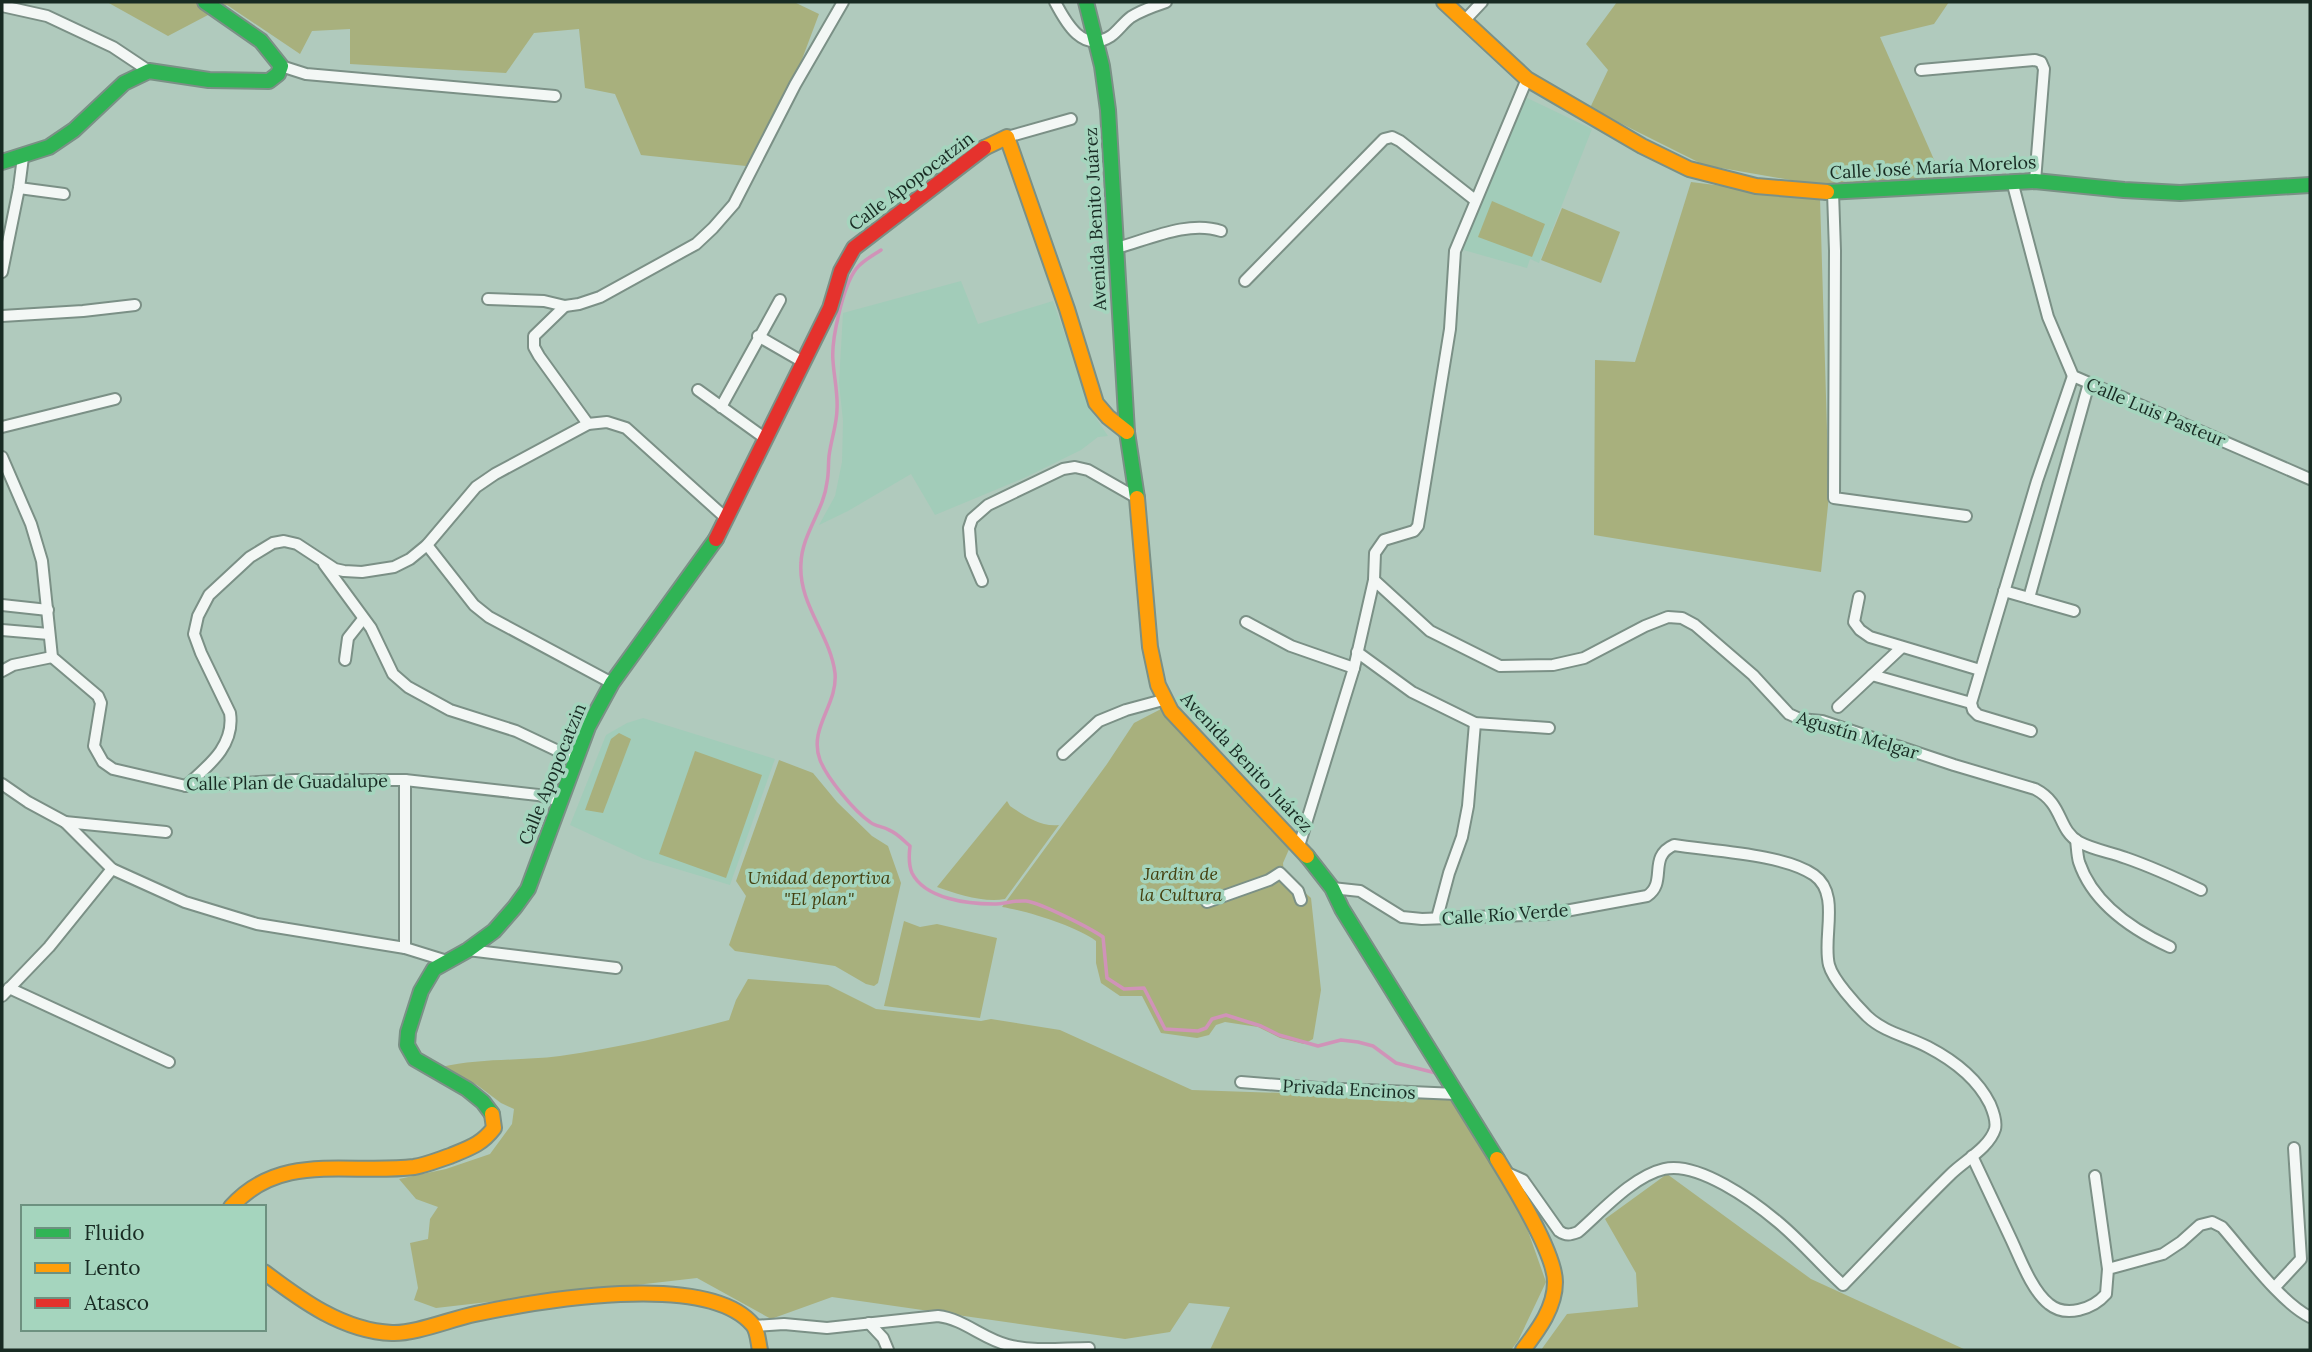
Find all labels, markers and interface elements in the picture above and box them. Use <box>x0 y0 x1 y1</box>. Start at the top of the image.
street label: Calle Apopocatzin <box>844 126 978 236</box>
street label: Avenida Benito Juárez <box>1079 127 1111 312</box>
street label: Calle José María Morelos <box>1829 150 2037 184</box>
street label: Calle Luis Pasteur <box>2083 372 2229 452</box>
street label: Avenida Benito Juárez <box>1175 686 1318 837</box>
street label: Calle Apopocatzin <box>513 700 591 848</box>
street label: Agustín Melgar <box>1793 705 1922 764</box>
street label: Calle Plan de Guadalupe <box>186 769 388 795</box>
park label: Jardin de la Cultura <box>1140 862 1223 906</box>
park label: Unidad deportiva "El plan" <box>747 866 891 910</box>
street label: Calle Río Verde <box>1441 898 1569 930</box>
street label: Privada Encinos <box>1282 1074 1416 1104</box>
legend <box>21 1205 266 1331</box>
text: Fluido <box>84 1219 145 1246</box>
text: Lento <box>84 1254 141 1281</box>
text: Atasco <box>83 1289 149 1316</box>

